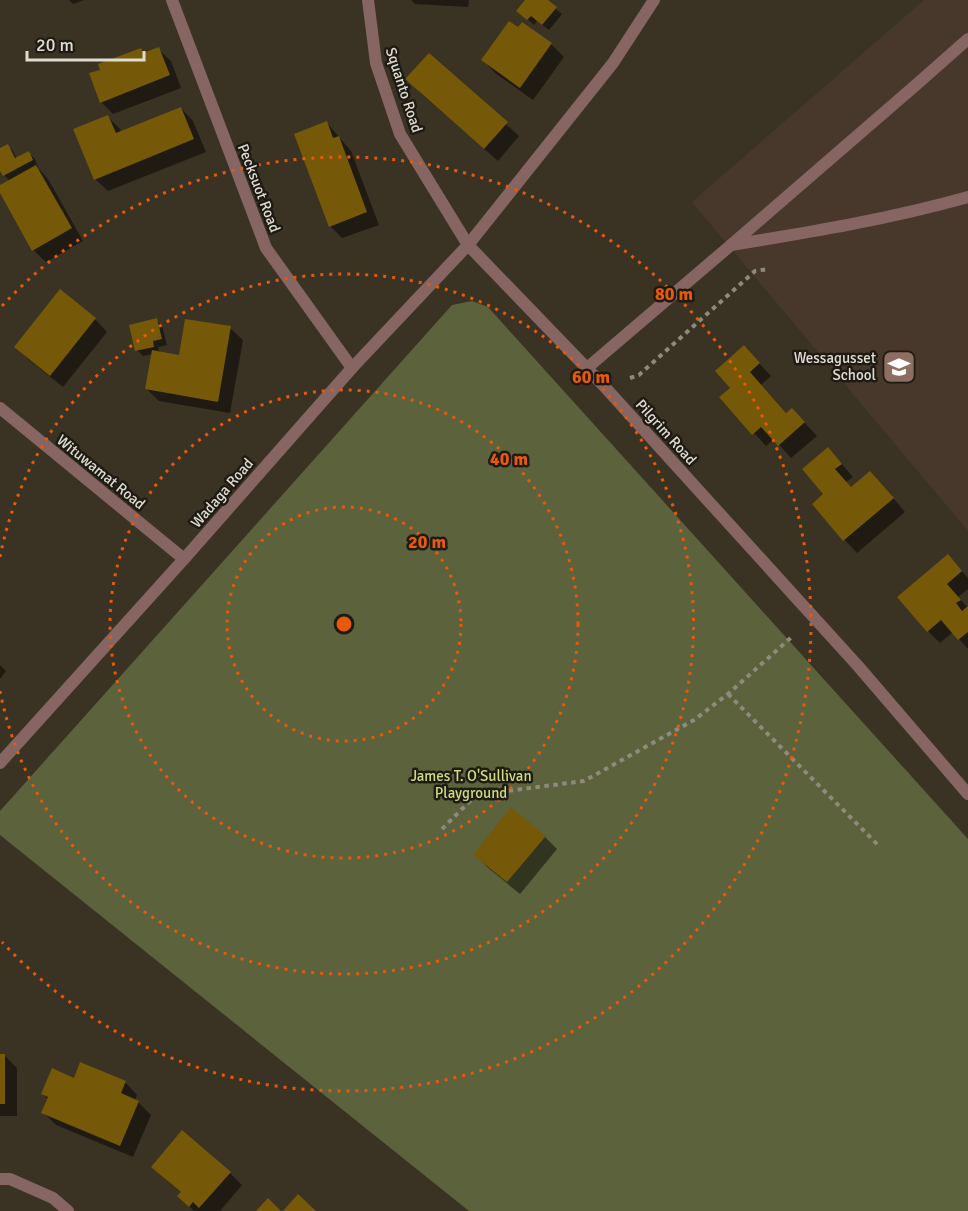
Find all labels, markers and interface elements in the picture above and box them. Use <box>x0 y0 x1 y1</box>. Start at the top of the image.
scale bar <box>27 24 144 62</box>
text: 20 m <box>36 34 74 56</box>
street label: Squanto Road <box>382 45 426 135</box>
street label: Pecksuot Road <box>234 141 284 235</box>
text: 80 m <box>655 283 693 305</box>
place label: Wessagusset School <box>794 349 876 384</box>
school or university icon: Wessagusset School <box>881 349 917 385</box>
text: 60 m <box>572 366 610 388</box>
street label: Pilgrim Road <box>632 396 700 469</box>
street label: Wituwamat Road <box>53 431 149 513</box>
text: 40 m <box>490 448 528 470</box>
street label: Wadaga Road <box>187 455 257 531</box>
text: 20 m <box>408 531 446 553</box>
centre of rings <box>334 614 354 634</box>
park label: James T. O'Sullivan Playground <box>410 767 532 802</box>

